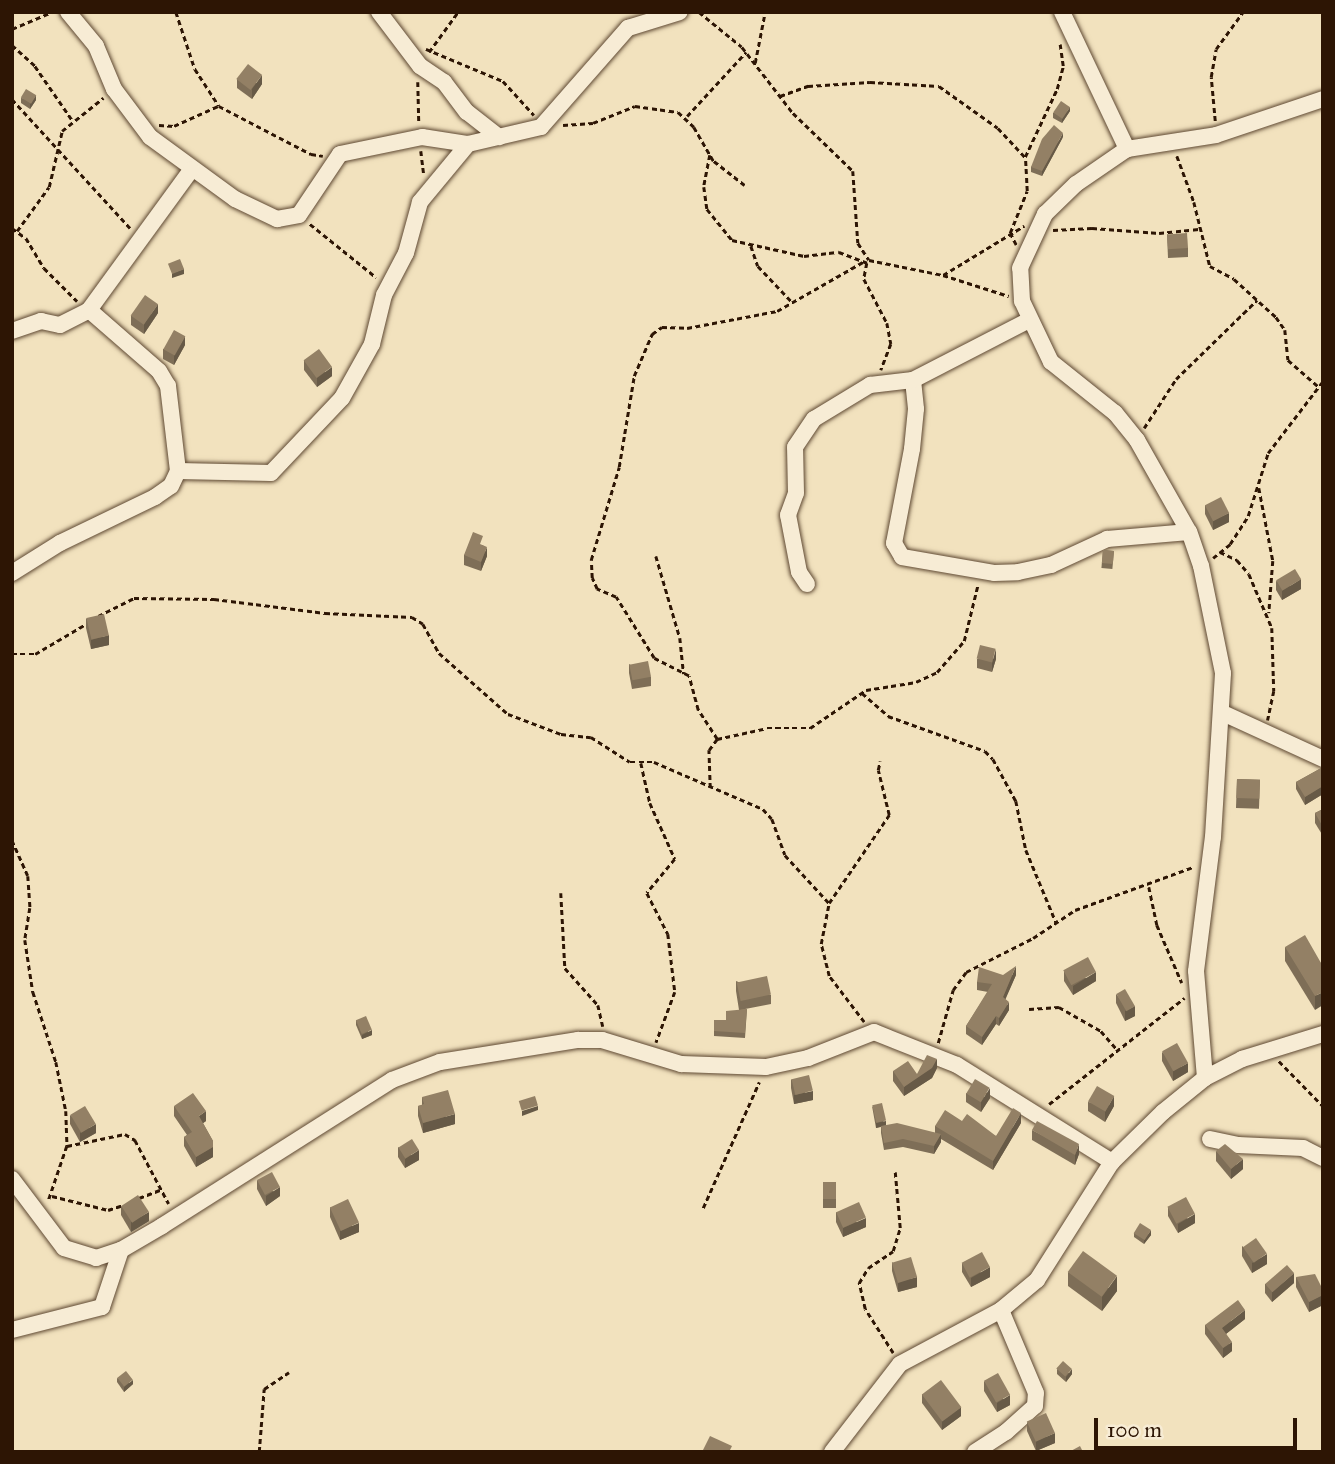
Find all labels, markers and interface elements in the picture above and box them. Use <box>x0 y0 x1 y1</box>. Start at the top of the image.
scale bar <box>1097 1404 1300 1448</box>
text: 100 m <box>1107 1417 1162 1443</box>

